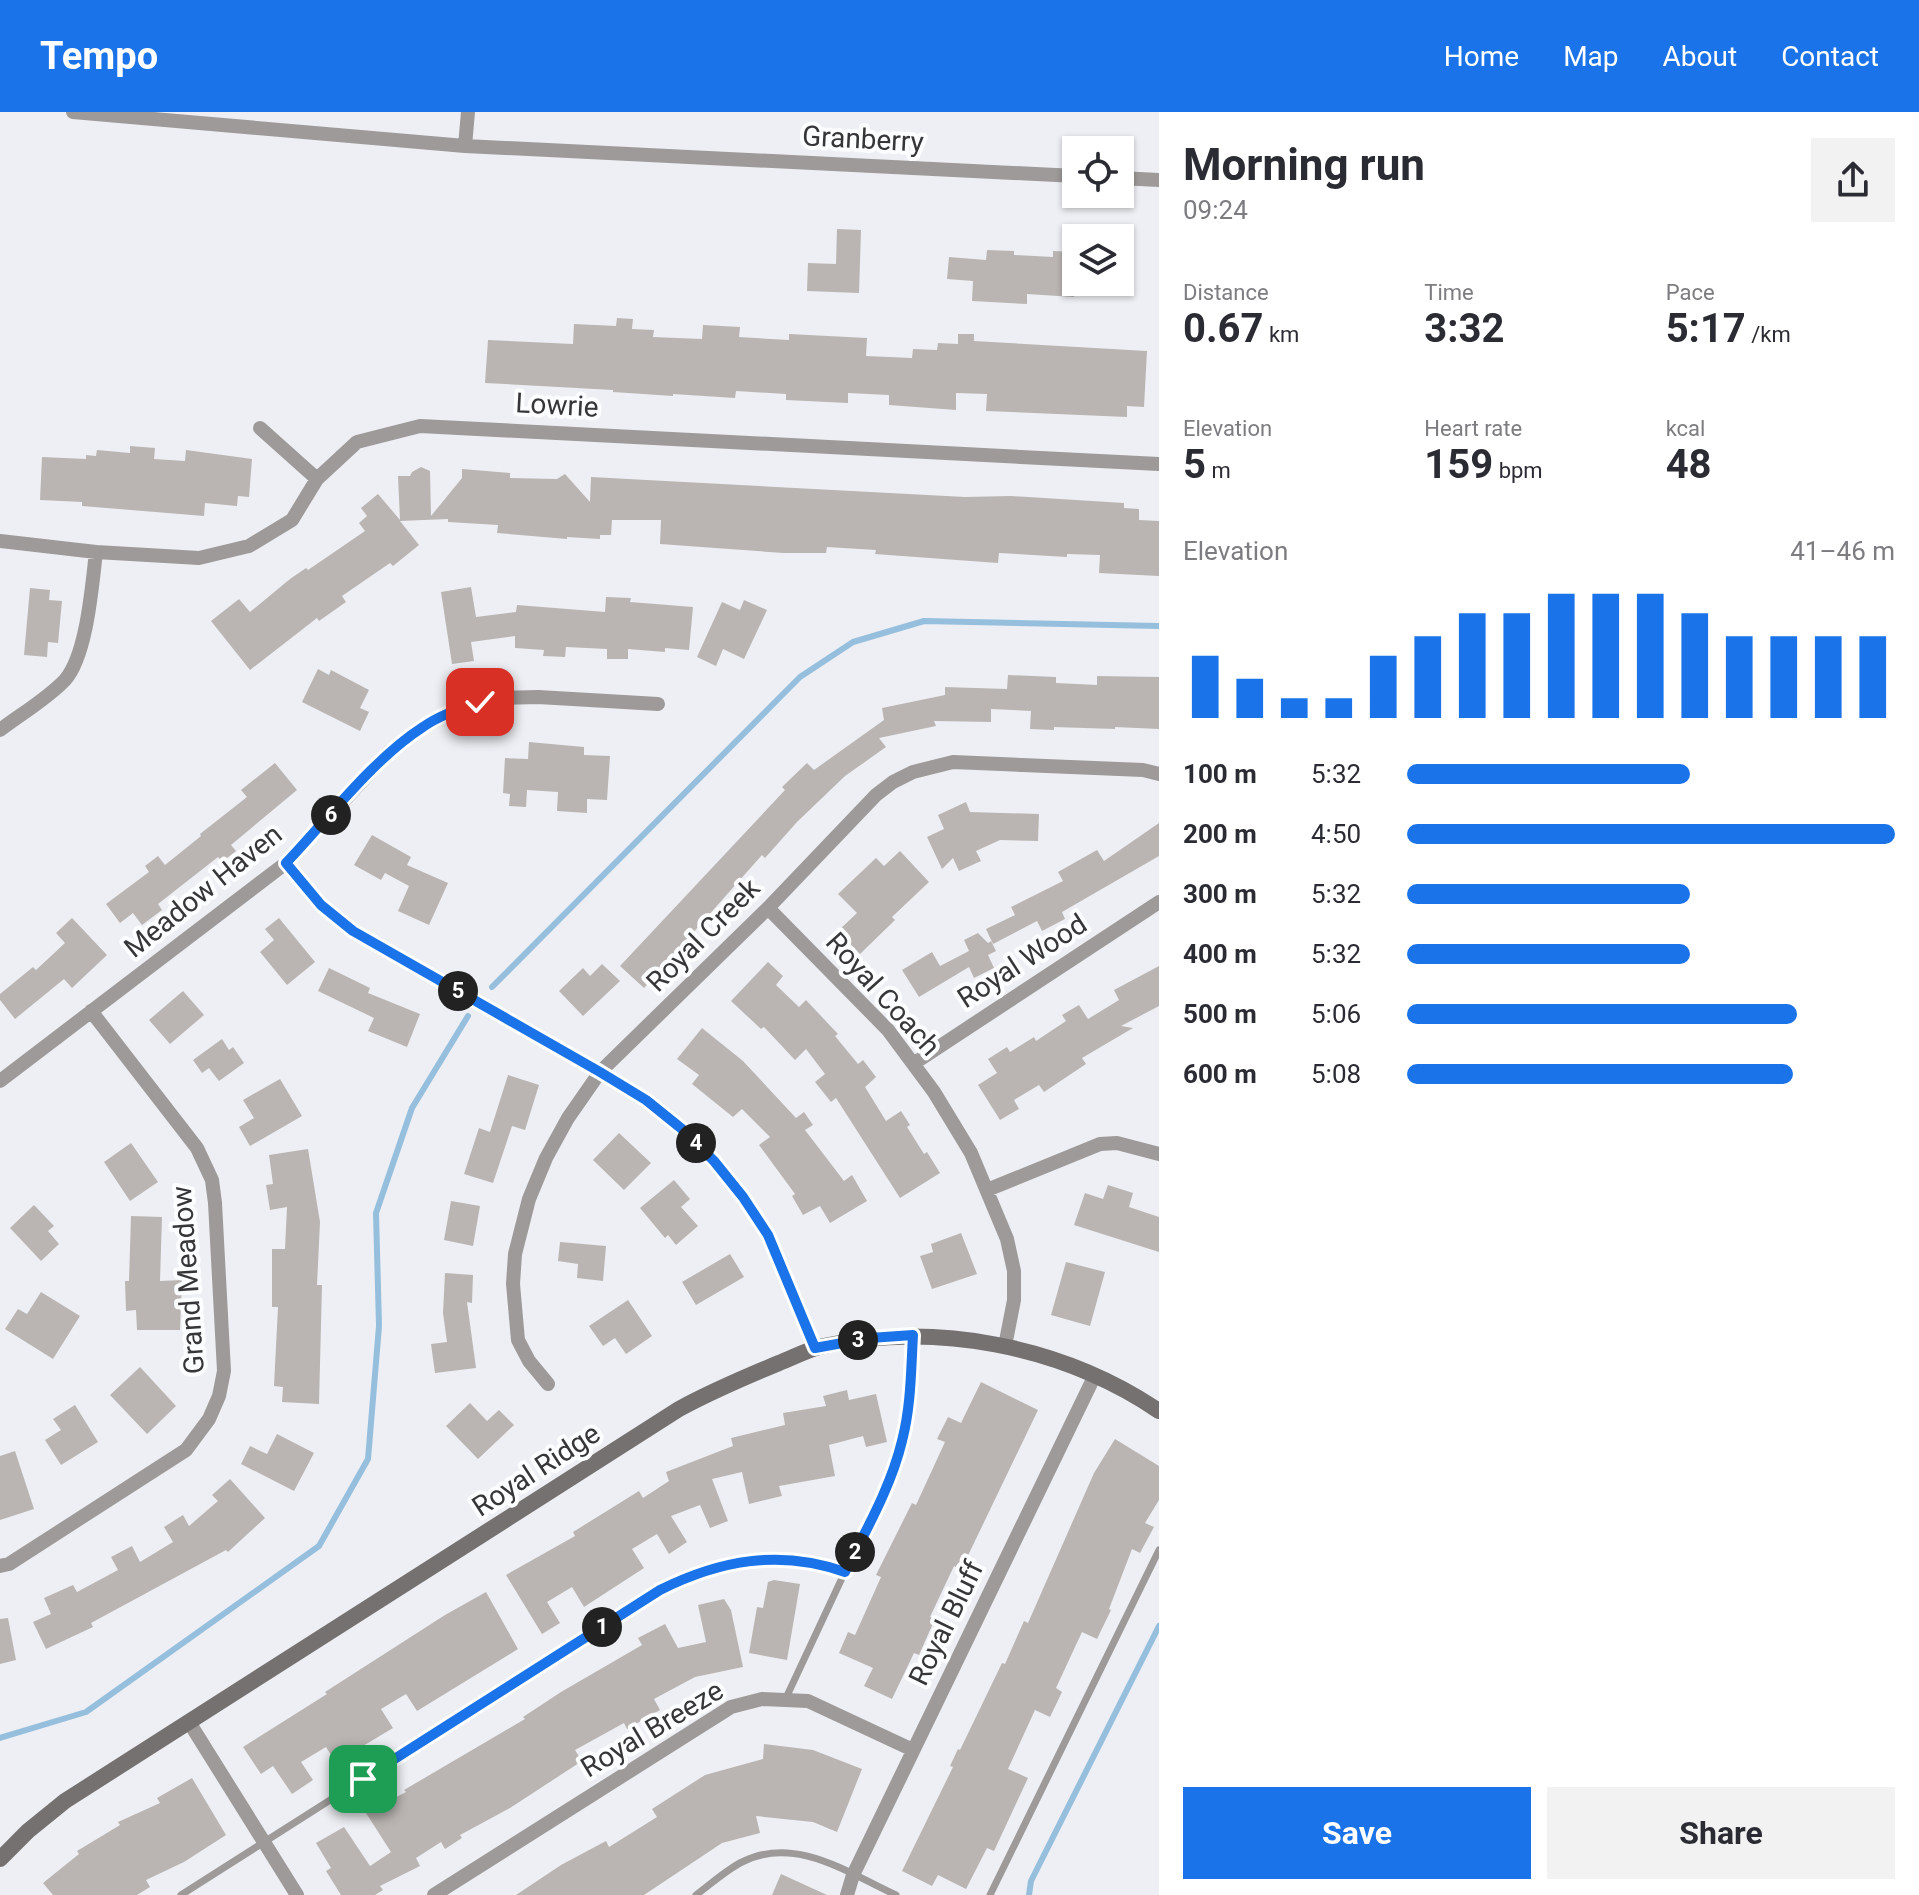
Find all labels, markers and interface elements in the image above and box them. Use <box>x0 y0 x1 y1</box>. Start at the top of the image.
text: Tempo <box>40 34 158 78</box>
text: Home <box>1444 40 1519 73</box>
text: Map <box>1563 40 1619 73</box>
text: About <box>1663 40 1737 73</box>
text: Contact <box>1781 40 1879 73</box>
street label: Granberry <box>801 119 925 159</box>
map controls <box>1062 136 1134 296</box>
button: locate <box>1062 136 1134 208</box>
button: share <box>1811 138 1895 222</box>
text: Morning run <box>1183 139 1425 191</box>
text: 09:24 <box>1183 195 1248 225</box>
button: layers <box>1062 224 1134 296</box>
text: Distance <box>1183 280 1269 305</box>
text: Time <box>1424 280 1474 305</box>
text: Pace <box>1666 280 1715 305</box>
text: 0.67 <box>1183 305 1263 352</box>
text: 3:32 <box>1424 305 1504 352</box>
text: 5:17 <box>1666 305 1746 352</box>
text: km <box>1263 322 1299 347</box>
text: /km <box>1746 322 1791 347</box>
street label: Lowrie <box>515 386 599 424</box>
text: Elevation <box>1183 416 1272 441</box>
text: Heart rate <box>1424 416 1522 441</box>
text: kcal <box>1666 416 1705 441</box>
text: 5 <box>1183 441 1206 488</box>
text: 159 <box>1424 441 1493 488</box>
text: 48 <box>1666 441 1712 488</box>
text: m <box>1206 458 1231 483</box>
text: bpm <box>1493 458 1543 483</box>
text: Elevation <box>1183 536 1288 566</box>
text: 41–46 m <box>1790 536 1895 566</box>
pin <box>446 668 514 736</box>
icon: check <box>458 680 502 724</box>
text: 100 m <box>1183 759 1257 789</box>
text: 5:32 <box>1311 759 1361 789</box>
pin: 6 <box>311 795 351 835</box>
text: 6 <box>325 802 337 827</box>
street label: Meadow Haven <box>118 817 288 965</box>
text: 200 m <box>1183 819 1257 849</box>
text: 4:50 <box>1311 819 1361 849</box>
street label: Royal Creek <box>640 871 767 998</box>
text: 300 m <box>1183 879 1257 909</box>
text: 5:32 <box>1311 879 1361 909</box>
street label: Royal Wood <box>951 907 1093 1015</box>
street label: Royal Coach <box>819 926 947 1062</box>
text: 400 m <box>1183 939 1257 969</box>
text: 5:32 <box>1311 939 1361 969</box>
pin: 5 <box>438 971 478 1011</box>
text: 5 <box>452 978 464 1003</box>
text: 500 m <box>1183 999 1257 1029</box>
text: 5:06 <box>1311 999 1361 1029</box>
text: 600 m <box>1183 1059 1257 1089</box>
text: 5:08 <box>1311 1059 1361 1089</box>
pin: 4 <box>676 1123 716 1163</box>
text: 4 <box>690 1130 702 1155</box>
street label: Grand Meadow <box>165 1185 211 1375</box>
pin: 3 <box>838 1320 878 1360</box>
text: 3 <box>852 1327 864 1352</box>
street label: Royal Ridge <box>466 1417 606 1523</box>
pin: 2 <box>835 1532 875 1572</box>
text: 2 <box>849 1539 861 1564</box>
street label: Royal Bluff <box>902 1555 990 1691</box>
pin: 1 <box>582 1607 622 1647</box>
text: 1 <box>596 1614 608 1639</box>
street label: Royal Breeze <box>575 1674 729 1784</box>
pin <box>329 1745 397 1813</box>
icon: arrive <box>341 1757 385 1801</box>
button: Save <box>1183 1787 1531 1879</box>
button: Share <box>1547 1787 1895 1879</box>

